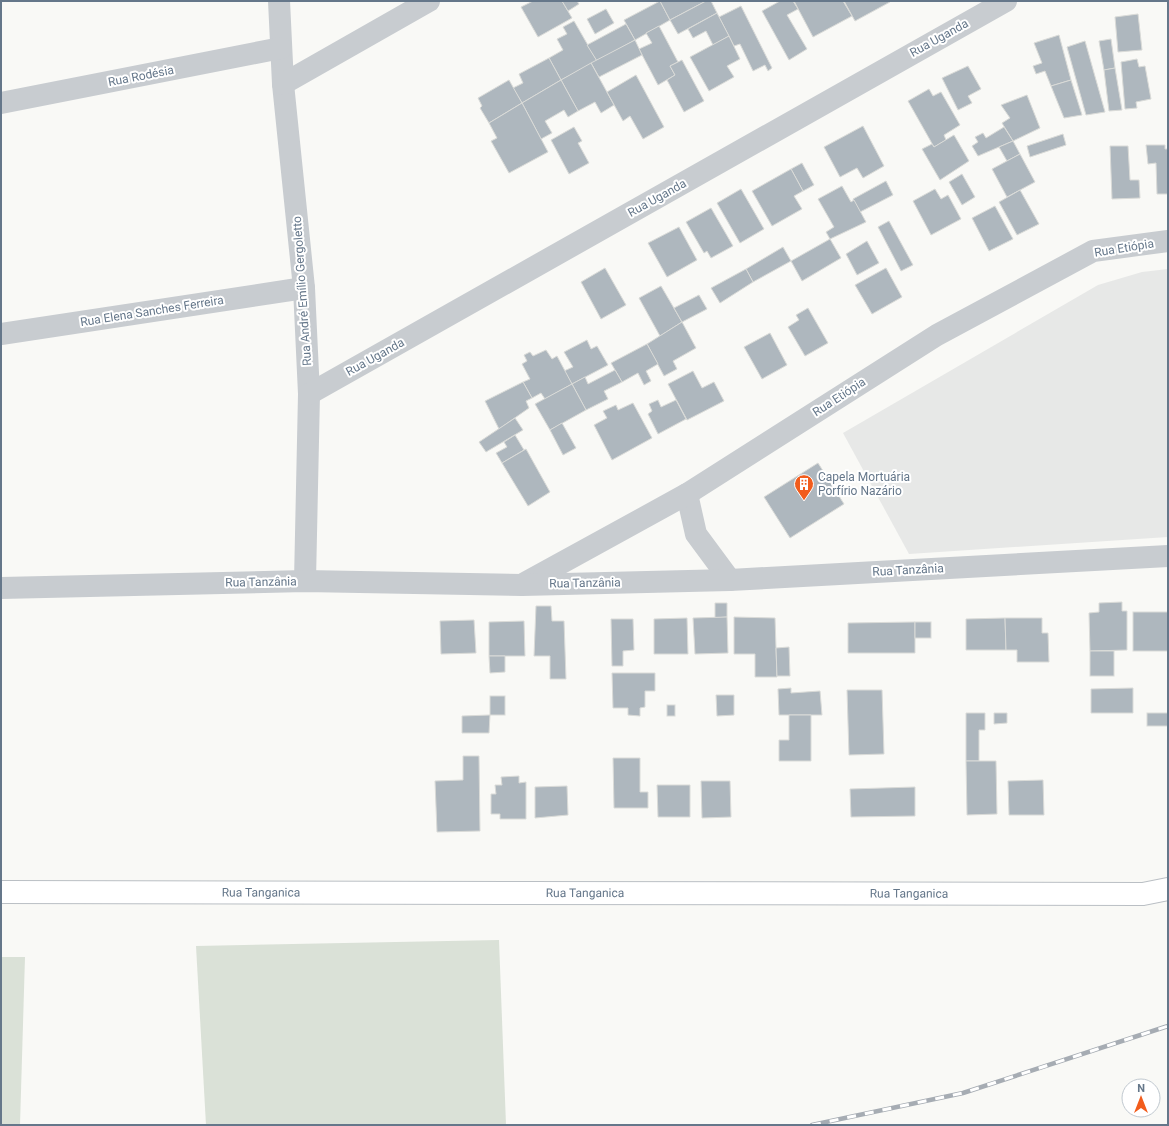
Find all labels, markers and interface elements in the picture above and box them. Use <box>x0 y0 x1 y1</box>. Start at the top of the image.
street label: Rua Uganda <box>907 16 971 60</box>
street label: Rua Rodésia <box>107 63 175 89</box>
street label: Rua Uganda <box>625 176 689 220</box>
street label: Rua André Emílio Gergoletto <box>290 216 314 366</box>
street label: Rua Etiópia <box>1093 236 1155 260</box>
street label: Rua Elena Sanches Ferreira <box>79 293 225 329</box>
street label: Rua Uganda <box>343 335 407 379</box>
street label: Rua Etiópia <box>810 375 868 419</box>
place label: Capela Mortuária Porfírio Nazário <box>818 470 910 498</box>
building icon: Capela Mortuária Porfírio Nazário <box>793 473 815 501</box>
street label: Rua Tanzânia <box>872 561 944 579</box>
street label: Rua Tanzânia <box>225 574 297 590</box>
street label: Rua Tanzânia <box>549 575 621 591</box>
street label: Rua Tanganica <box>222 885 300 900</box>
street label: Rua Tanganica <box>546 886 624 900</box>
street label: Rua Tanganica <box>870 887 948 901</box>
north arrow <box>1121 1078 1161 1118</box>
text: N <box>1137 1082 1145 1095</box>

